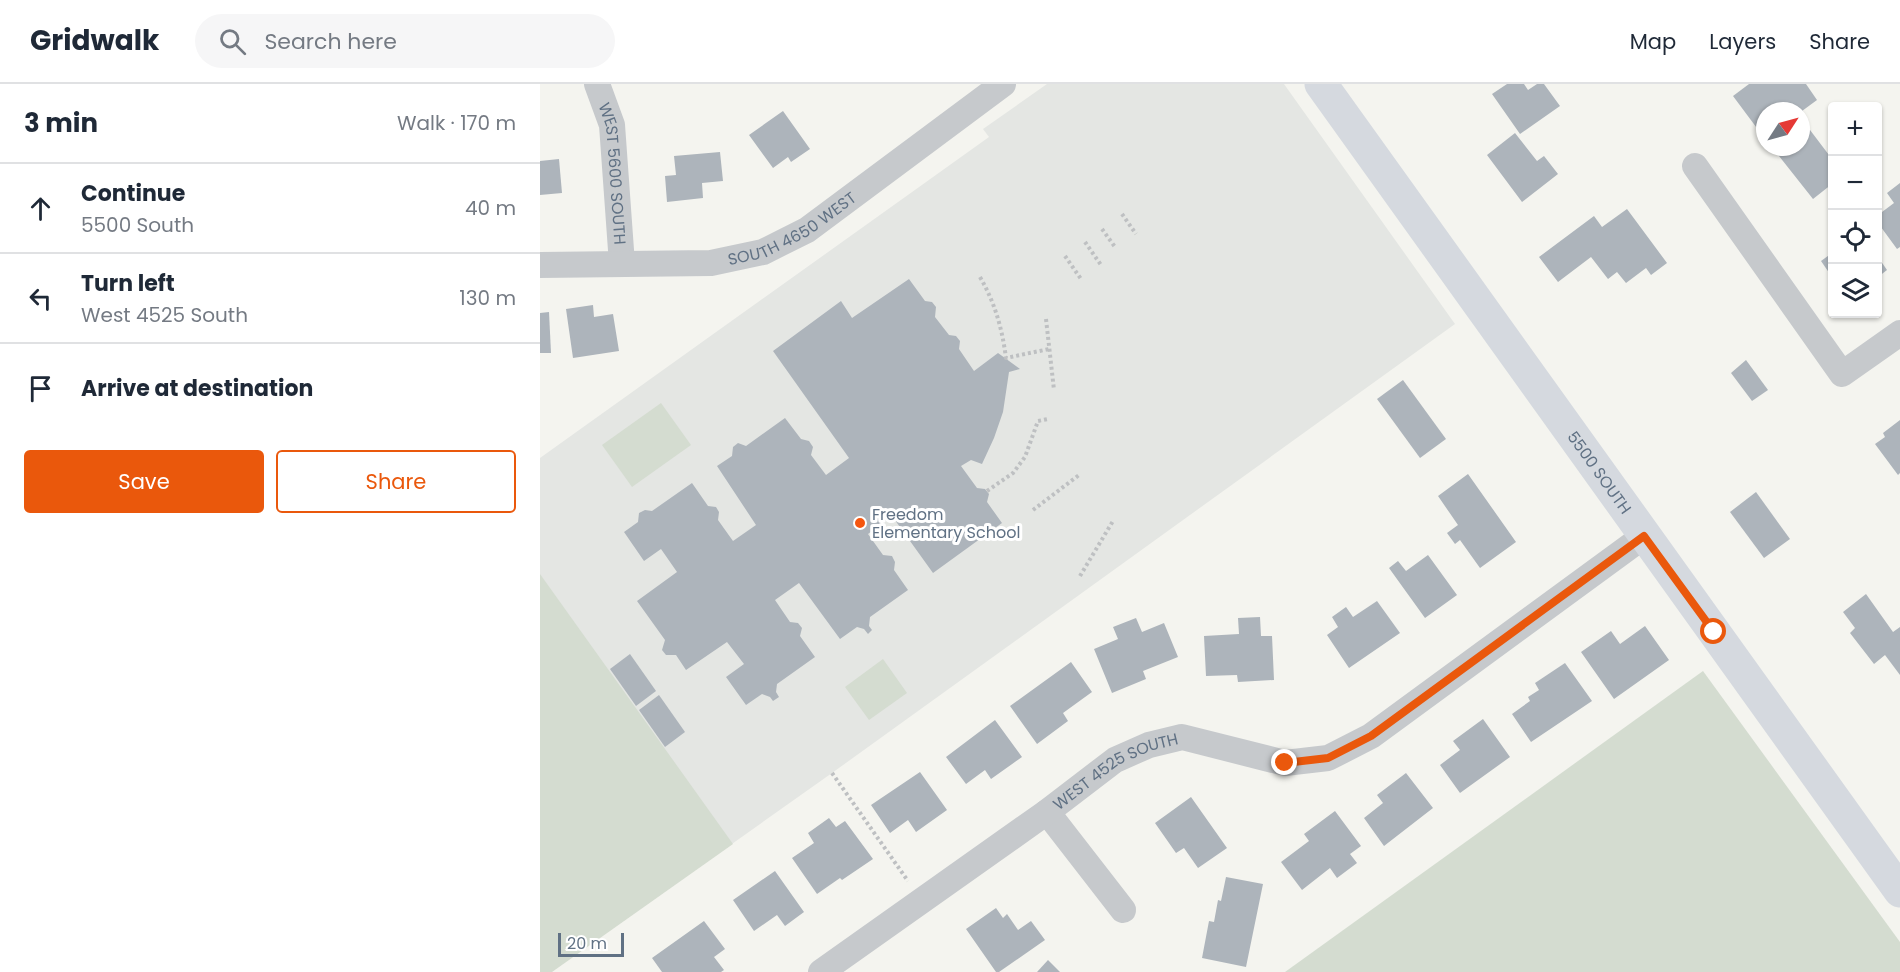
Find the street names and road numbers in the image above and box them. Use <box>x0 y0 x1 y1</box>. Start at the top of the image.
street label: WEST 5600 SOUTH <box>593 99 632 246</box>
street label: SOUTH 4650 WEST <box>726 186 861 271</box>
street label: 5500 SOUTH <box>1562 426 1637 519</box>
street label: WEST 4525 SOUTH <box>1048 727 1180 815</box>

